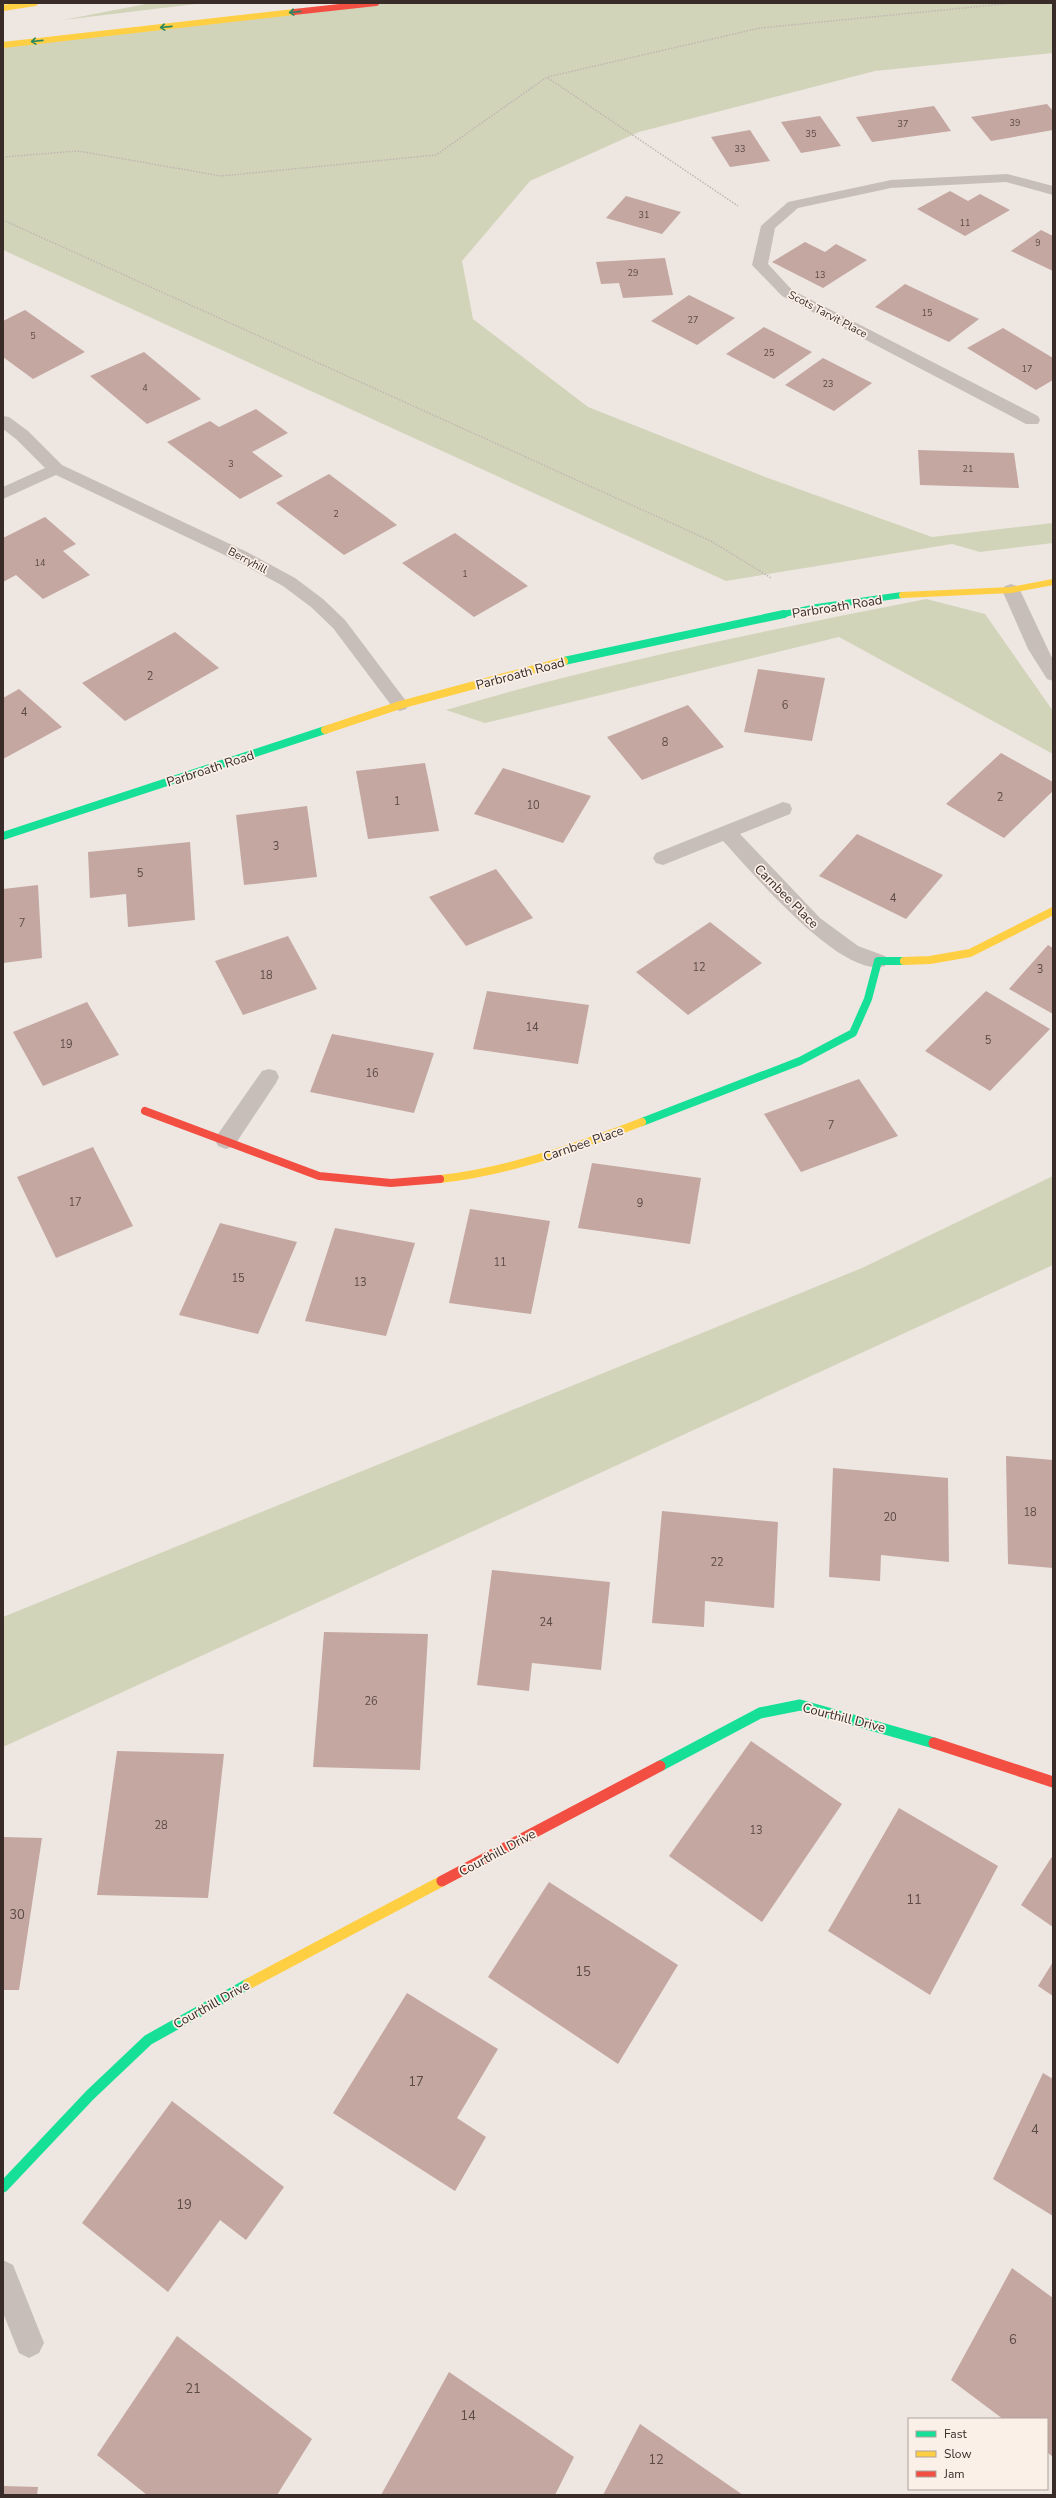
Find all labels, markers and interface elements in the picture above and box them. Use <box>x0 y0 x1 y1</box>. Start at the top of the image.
one-way arrow <box>289 8 302 16</box>
one-way arrow <box>160 23 173 30</box>
one-way arrow <box>31 38 44 45</box>
house number: 39 <box>1010 117 1020 129</box>
house number: 37 <box>898 118 908 130</box>
house number: 35 <box>806 128 816 140</box>
house number: 33 <box>735 143 745 155</box>
house number: 31 <box>639 209 649 221</box>
house number: 11 <box>960 217 970 229</box>
house number: 9 <box>1035 237 1041 249</box>
house number: 29 <box>628 267 638 279</box>
house number: 13 <box>815 269 825 281</box>
street label: Scots Tarvit Place <box>786 287 870 342</box>
house number: 15 <box>922 307 932 319</box>
house number: 27 <box>688 314 698 326</box>
house number: 5 <box>30 330 36 342</box>
house number: 25 <box>764 347 774 359</box>
house number: 17 <box>1022 363 1032 375</box>
house number: 23 <box>823 378 833 390</box>
house number: 4 <box>142 382 148 394</box>
house number: 3 <box>228 458 234 470</box>
house number: 21 <box>963 463 973 475</box>
house number: 2 <box>333 508 339 520</box>
street label: Berryhill <box>225 544 271 577</box>
house number: 14 <box>35 557 46 569</box>
house number: 1 <box>462 568 468 580</box>
street label: Parbroath Road <box>791 591 884 623</box>
street label: Parbroath Road <box>474 653 567 694</box>
house number: 2 <box>147 669 153 684</box>
house number: 6 <box>782 698 789 713</box>
house number: 4 <box>21 705 28 720</box>
house number: 8 <box>662 735 669 750</box>
street label: Parbroath Road <box>164 746 256 792</box>
house number: 2 <box>997 790 1003 805</box>
house number: 1 <box>394 794 400 809</box>
house number: 10 <box>526 798 540 813</box>
house number: 3 <box>273 839 279 854</box>
street label: Carnbee Place <box>750 861 822 933</box>
house number: 5 <box>137 866 144 881</box>
house number: 4 <box>890 891 897 906</box>
house number: 7 <box>19 916 25 931</box>
house number: 12 <box>692 960 706 975</box>
house number: 3 <box>1037 962 1043 977</box>
house number: 18 <box>259 968 273 983</box>
house number: 14 <box>525 1020 539 1035</box>
house number: 5 <box>985 1033 992 1048</box>
house number: 19 <box>59 1037 73 1052</box>
house number: 16 <box>365 1066 379 1081</box>
house number: 7 <box>828 1118 834 1133</box>
street label: Carnbee Place <box>541 1122 626 1166</box>
house number: 17 <box>68 1195 82 1210</box>
house number: 9 <box>637 1196 643 1211</box>
house number: 11 <box>493 1255 507 1270</box>
house number: 15 <box>231 1271 245 1286</box>
house number: 13 <box>353 1275 367 1290</box>
house number: 18 <box>1023 1505 1037 1520</box>
house number: 20 <box>883 1510 897 1525</box>
house number: 22 <box>710 1555 724 1570</box>
house number: 24 <box>539 1615 553 1630</box>
house number: 26 <box>364 1694 378 1709</box>
street label: Courthill Drive <box>801 1699 887 1737</box>
house number: 28 <box>154 1818 168 1833</box>
house number: 13 <box>749 1823 763 1838</box>
street label: Courthill Drive <box>456 1825 539 1881</box>
house number: 11 <box>906 1891 922 1909</box>
house number: 30 <box>9 1906 25 1924</box>
house number: 15 <box>575 1963 591 1981</box>
street label: Courthill Drive <box>170 1976 253 2033</box>
house number: 17 <box>408 2073 424 2091</box>
house number: 4 <box>1031 2121 1039 2139</box>
house number: 19 <box>176 2196 192 2214</box>
house number: 6 <box>1009 2331 1017 2349</box>
house number: 21 <box>185 2380 201 2398</box>
house number: 14 <box>460 2407 476 2425</box>
legend <box>908 2418 1048 2490</box>
text: Fast <box>944 2426 967 2442</box>
text: Slow <box>944 2446 972 2462</box>
house number: 12 <box>648 2451 664 2469</box>
text: Jam <box>943 2466 965 2482</box>

